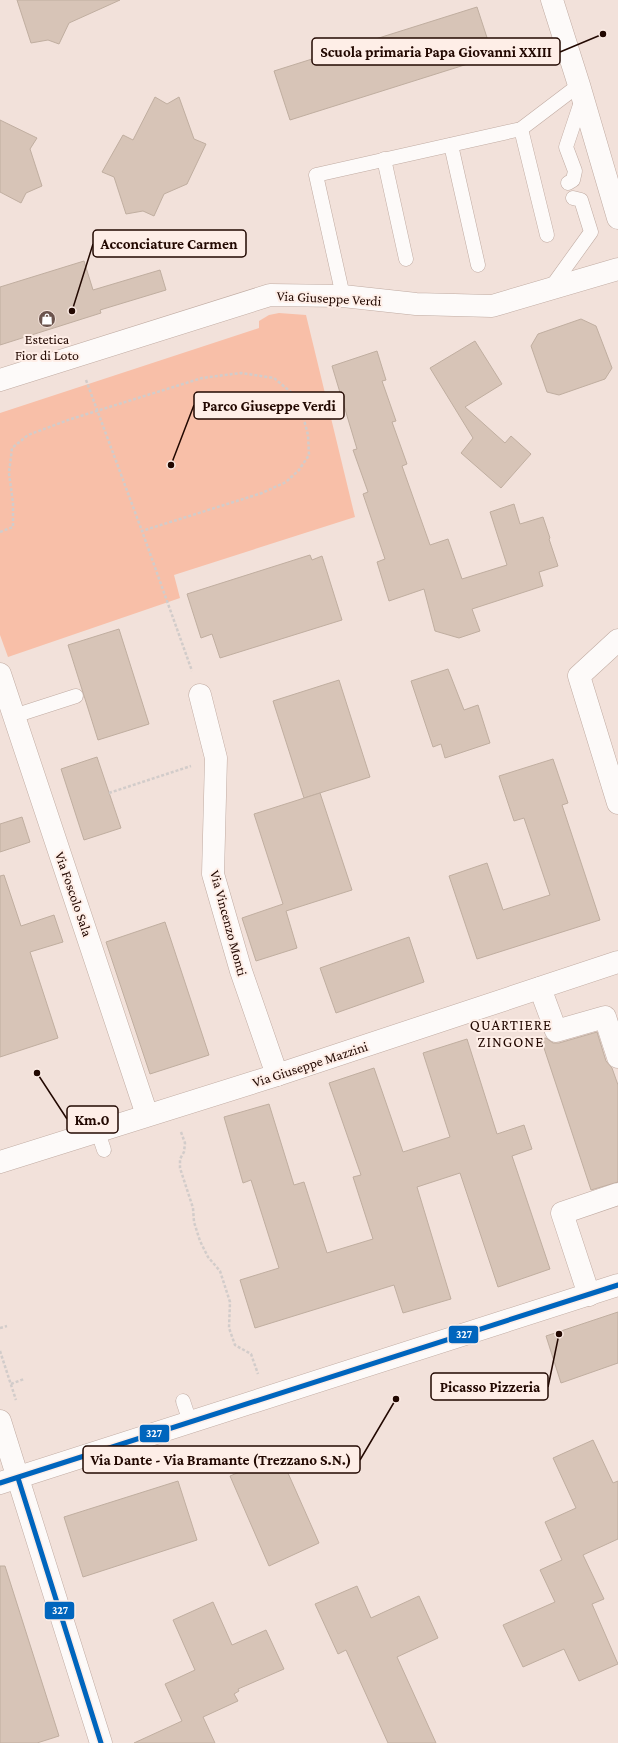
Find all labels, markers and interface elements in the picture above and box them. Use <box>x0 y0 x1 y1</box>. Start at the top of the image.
callout: Scuola primaria Papa Giovanni XXIII <box>312 38 560 65</box>
text: Scuola primaria Papa Giovanni XXIII <box>320 44 552 60</box>
callout: Acconciature Carmen <box>93 230 246 257</box>
text: Acconciature Carmen <box>99 236 238 252</box>
street label: Via Giuseppe Verdi <box>276 287 382 309</box>
shop icon: Estetica Fior di Loto <box>37 309 57 329</box>
place label: Estetica Fior di Loto <box>15 331 79 363</box>
callout: Parco Giuseppe Verdi <box>194 392 344 419</box>
text: Parco Giuseppe Verdi <box>202 398 336 414</box>
street label: Via Foscolo Sala <box>52 849 96 939</box>
street label: Via Vincenzo Monti <box>207 868 251 978</box>
district label: QUARTIERE ZINGONE <box>470 1017 552 1050</box>
street label: Via Giuseppe Mazzini <box>250 1038 370 1090</box>
callout: Km.0 <box>67 1106 118 1133</box>
text: Km.0 <box>74 1112 110 1128</box>
line badge: 327 <box>448 1325 479 1344</box>
text: 327 <box>456 1328 472 1340</box>
callout: Picasso Pizzeria <box>431 1373 548 1400</box>
text: Picasso Pizzeria <box>440 1379 541 1395</box>
line badge: 327 <box>139 1424 170 1443</box>
text: 327 <box>146 1427 162 1439</box>
callout: Via Dante - Via Bramante (Trezzano S.N.) <box>83 1446 360 1473</box>
text: Via Dante - Via Bramante (Trezzano S.N.) <box>89 1452 352 1469</box>
line badge: 327 <box>44 1601 75 1620</box>
text: 327 <box>52 1604 68 1616</box>

